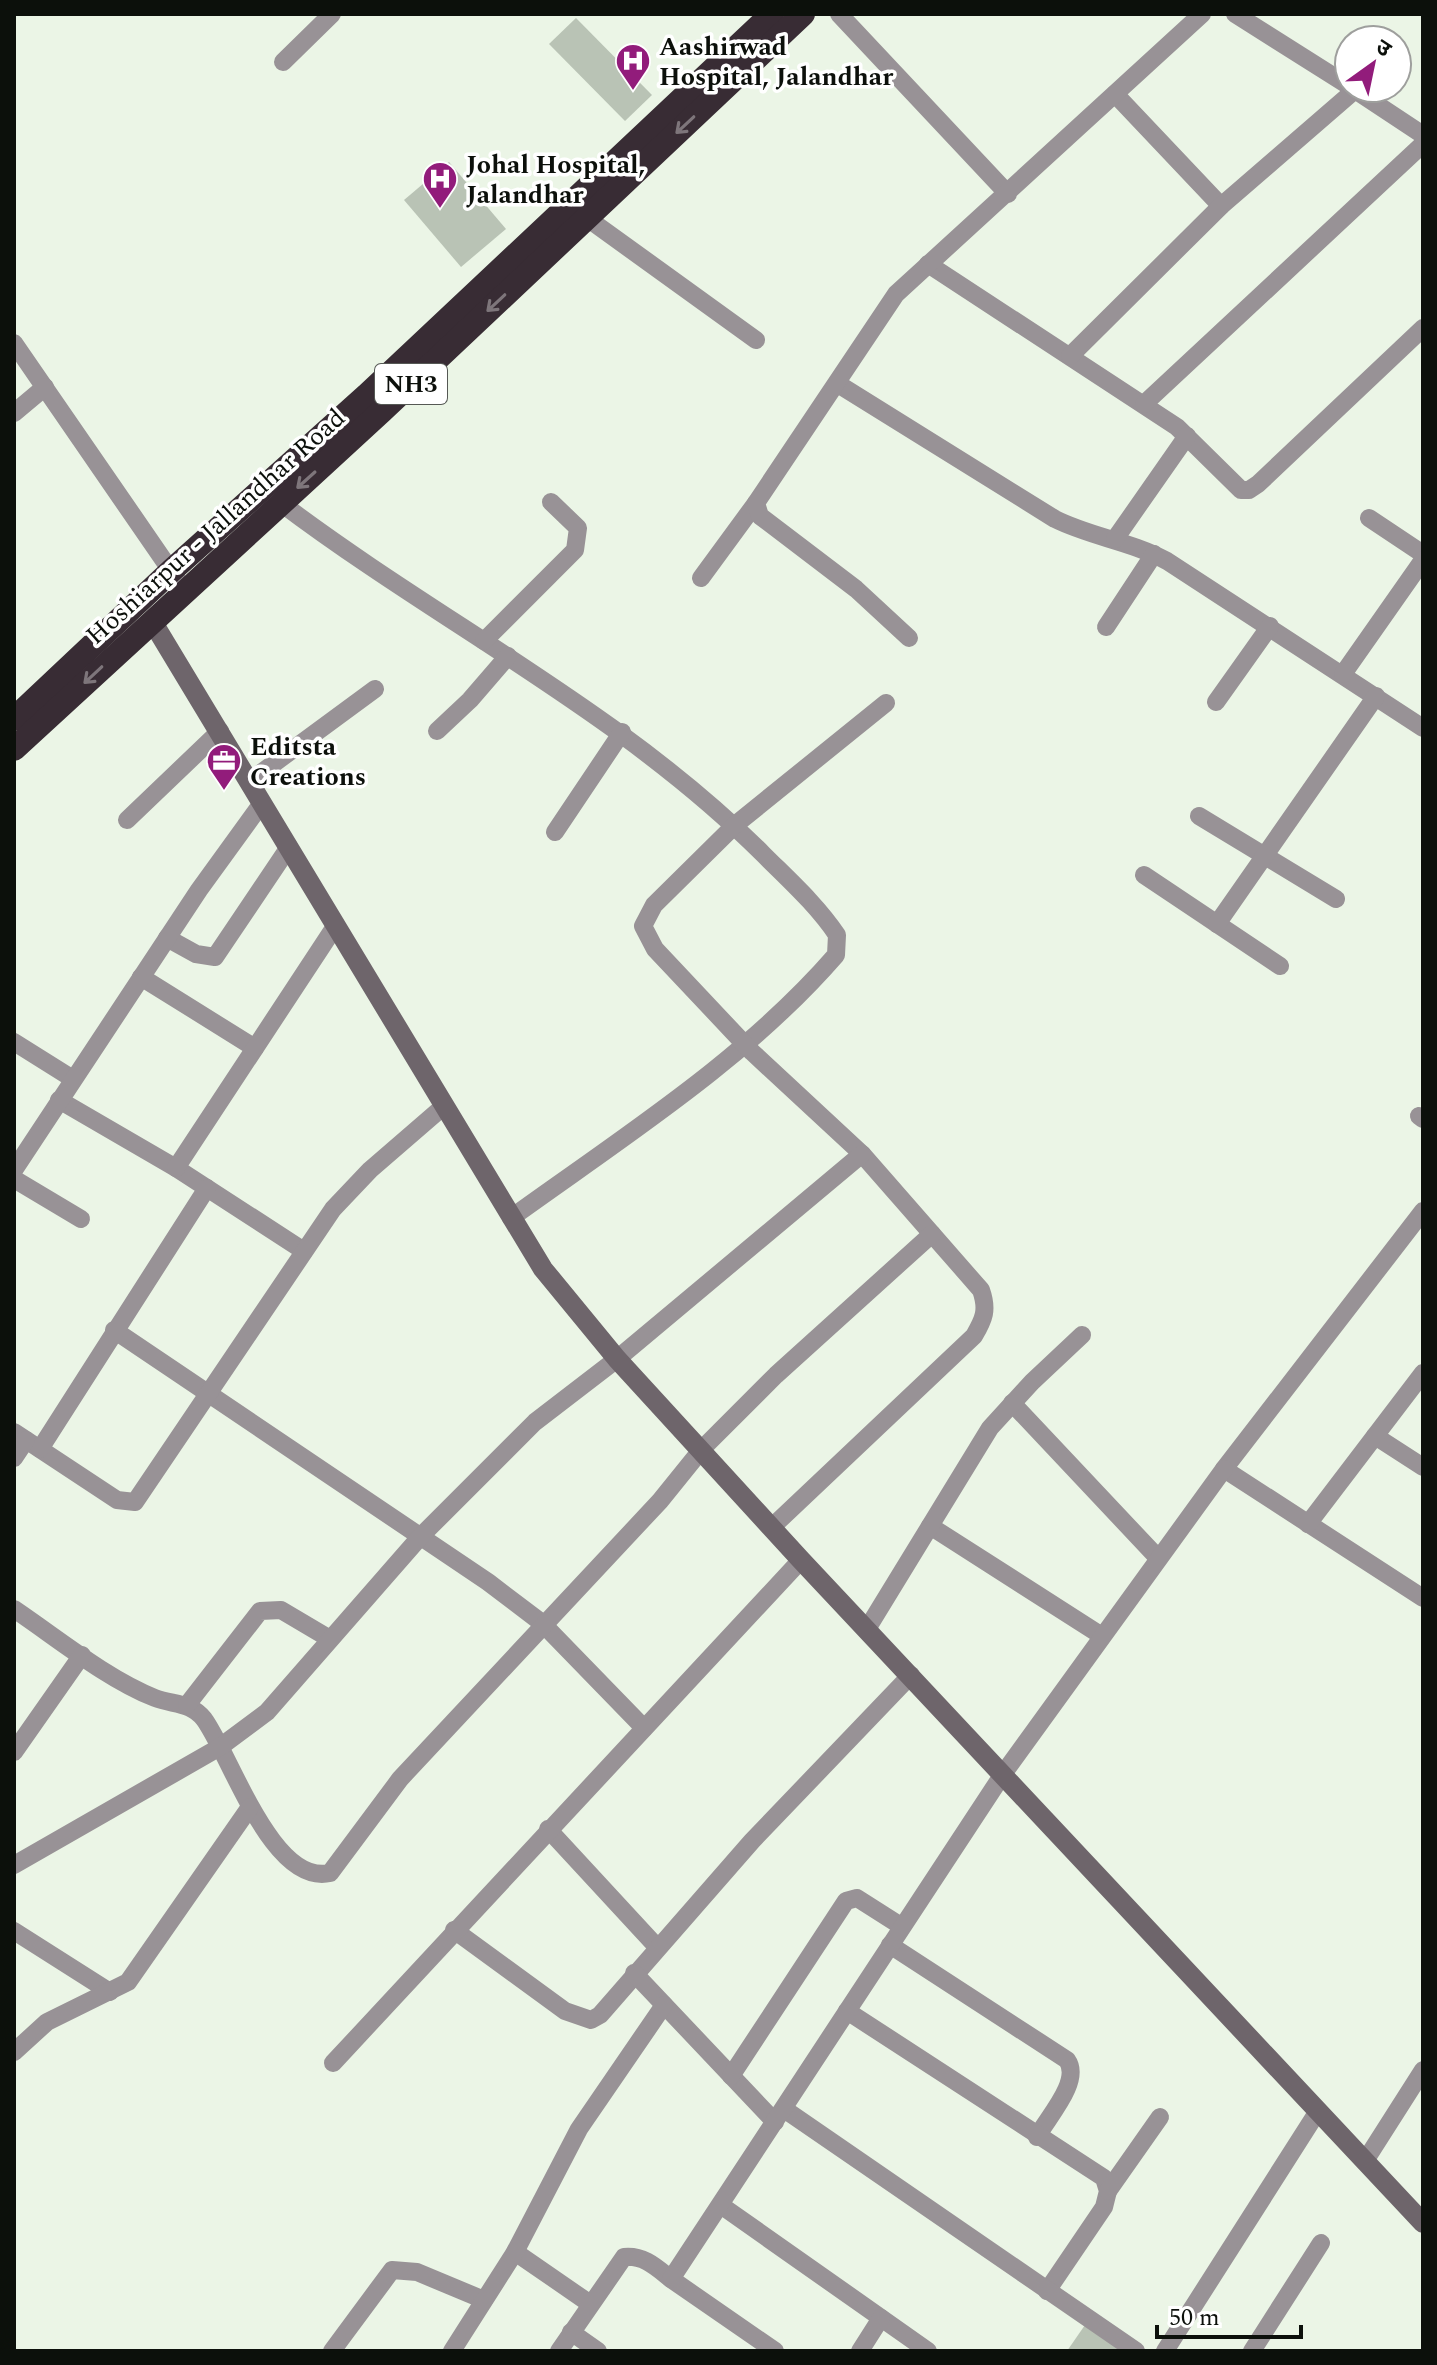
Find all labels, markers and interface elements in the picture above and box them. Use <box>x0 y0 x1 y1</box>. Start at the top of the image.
north arrow <box>1333 24 1413 104</box>
place label: Aashirwad Hospital, Jalandhar <box>659 27 894 97</box>
text: उ <box>1369 31 1398 66</box>
hospital icon: Aashirwad Hospital, Jalandhar <box>614 42 652 92</box>
one-way arrow <box>675 116 695 135</box>
place label: Johal Hospital, Jalandhar <box>466 145 646 215</box>
hospital icon: Johal Hospital, Jalandhar <box>421 160 459 210</box>
one-way arrow <box>486 294 506 313</box>
road number: NH3 <box>375 364 447 404</box>
street label: Hoshiarpur - Jallandhar Road <box>77 399 355 655</box>
one-way arrow <box>296 471 316 489</box>
one-way arrow <box>84 665 104 684</box>
place label: Editsta Creations <box>250 727 366 797</box>
office icon: Editsta Creations <box>205 742 243 792</box>
scale bar <box>1157 2289 1301 2339</box>
text: 50 m <box>1169 2300 1220 2336</box>

